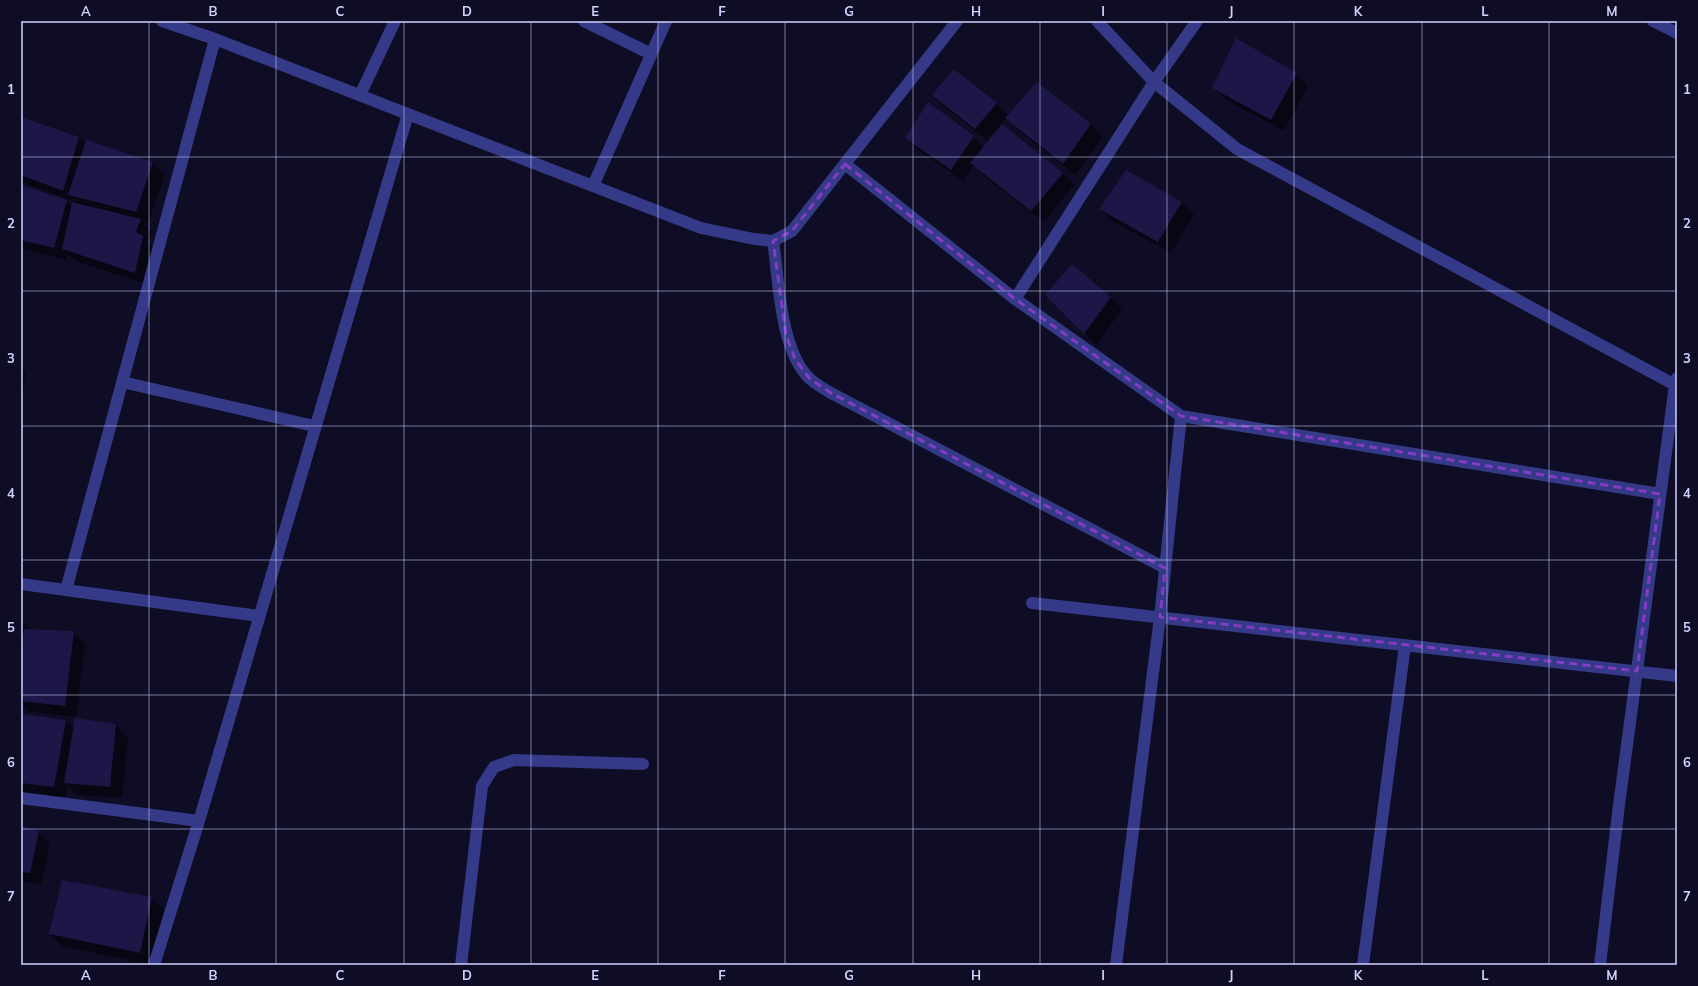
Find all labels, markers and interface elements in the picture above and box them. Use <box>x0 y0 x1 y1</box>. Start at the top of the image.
text: A <box>81 3 91 19</box>
text: B <box>209 3 218 19</box>
text: C <box>336 3 345 19</box>
text: D <box>462 3 472 19</box>
text: E <box>591 3 599 19</box>
text: F <box>718 3 726 19</box>
text: G <box>844 3 854 19</box>
text: H <box>971 3 981 19</box>
text: I <box>1101 3 1105 19</box>
text: J <box>1229 3 1233 19</box>
text: K <box>1354 3 1364 19</box>
text: L <box>1481 3 1489 19</box>
text: M <box>1606 3 1618 19</box>
text: 1 <box>7 81 15 97</box>
text: 1 <box>1683 81 1691 97</box>
text: 2 <box>7 215 15 231</box>
text: 2 <box>1683 215 1691 231</box>
text: 3 <box>7 350 15 366</box>
text: 3 <box>1683 350 1691 366</box>
text: 4 <box>7 485 15 501</box>
text: 4 <box>1683 485 1691 501</box>
text: 5 <box>7 619 15 635</box>
text: 5 <box>1683 619 1691 635</box>
text: 6 <box>7 754 15 770</box>
text: 6 <box>1683 754 1691 770</box>
text: 7 <box>7 888 15 904</box>
text: 7 <box>1683 888 1691 904</box>
text: A <box>81 967 91 983</box>
text: B <box>209 967 218 983</box>
text: C <box>336 967 345 983</box>
text: D <box>462 967 472 983</box>
text: E <box>591 967 599 983</box>
text: F <box>718 967 726 983</box>
text: G <box>844 967 854 983</box>
text: H <box>971 967 981 983</box>
text: I <box>1101 967 1105 983</box>
text: J <box>1229 967 1233 983</box>
text: K <box>1354 967 1364 983</box>
text: L <box>1481 967 1489 983</box>
text: M <box>1606 967 1618 983</box>

